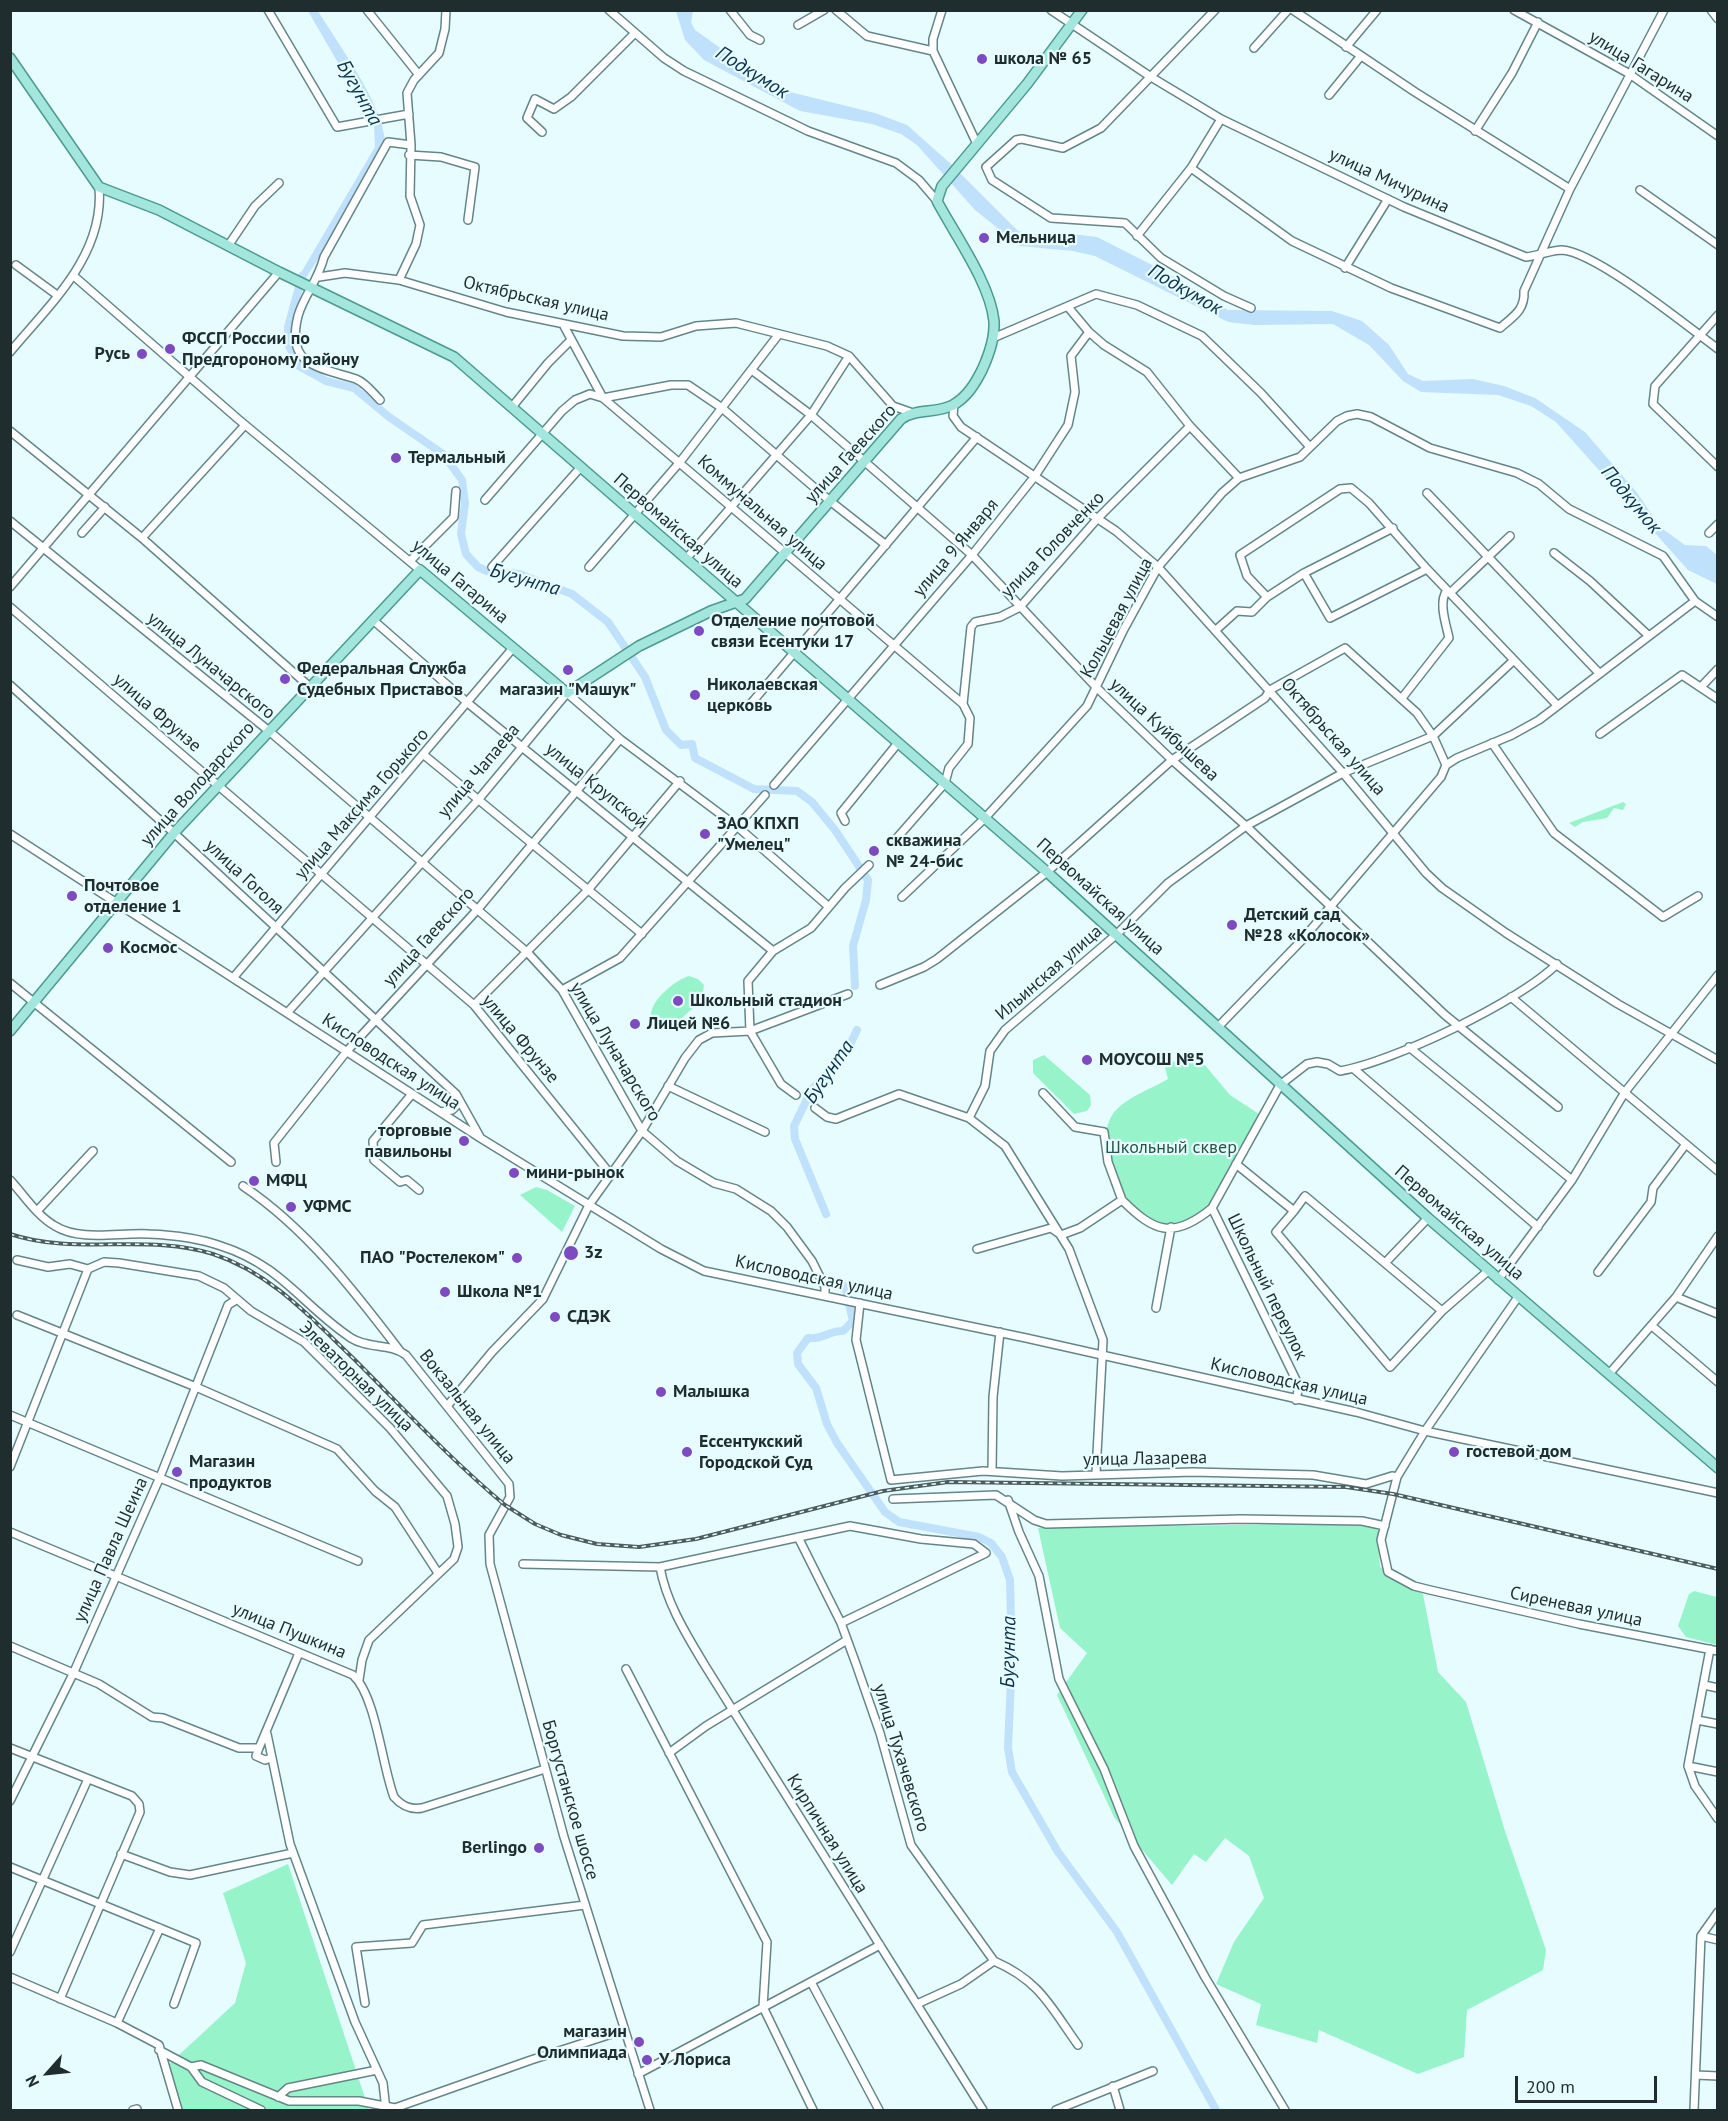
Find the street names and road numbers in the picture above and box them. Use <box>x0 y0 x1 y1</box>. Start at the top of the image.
street label: улица Гагарина <box>1585 26 1697 108</box>
street label: улица Мичурина <box>1325 144 1453 218</box>
street label: Октябрьская улица <box>461 272 611 326</box>
street label: улица Гаевского <box>801 400 901 508</box>
street label: Коммунальная улица <box>693 451 831 575</box>
street label: Первомайская улица <box>609 469 747 593</box>
street label: улица Головченко <box>997 487 1109 603</box>
street label: улица 9 Января <box>909 495 1003 601</box>
street label: улица Гагарина <box>407 535 513 629</box>
street label: Кольцевая улица <box>1076 554 1158 682</box>
street label: улица Луначарского <box>143 608 279 724</box>
street label: улица Фрунзе <box>109 669 205 757</box>
street label: улица Куйбышева <box>1105 674 1223 786</box>
street label: Октябрьская улица <box>1276 674 1390 800</box>
street label: улица Володарского <box>136 717 260 851</box>
street label: улица Чапаева <box>433 720 525 822</box>
street label: улица Максима Горького <box>290 724 434 884</box>
street label: улица Крупской <box>541 738 651 834</box>
street label: Первомайская улица <box>1032 834 1168 960</box>
street label: улица Гоголя <box>200 835 288 919</box>
street label: улица Гаевского <box>379 883 479 991</box>
street label: Ильинская улица <box>991 921 1107 1025</box>
street label: улица Луначарского <box>565 978 665 1126</box>
street label: улица Фрунзе <box>477 990 563 1088</box>
street label: Кисловодская улица <box>318 1009 464 1115</box>
street label: Первомайская улица <box>1390 1161 1528 1285</box>
street label: Школьный переулок <box>1222 1210 1312 1364</box>
street label: Кисловодская улица <box>733 1251 895 1305</box>
street label: Элеваторная улица <box>295 1317 417 1437</box>
street label: Вокзальная улица <box>414 1345 520 1469</box>
street label: Кисловодская улица <box>1208 1353 1370 1411</box>
street label: улица Лазарева <box>1083 1447 1207 1471</box>
street label: улица Павла Шеина <box>69 1474 153 1626</box>
street label: Сиреневая улица <box>1508 1582 1644 1632</box>
street label: улица Пушкина <box>229 1598 349 1664</box>
street label: улица Тухачевского <box>868 1681 934 1835</box>
street label: Боргустанское шоссе <box>537 1718 603 1882</box>
street label: Кирпичная улица <box>782 1770 872 1898</box>

